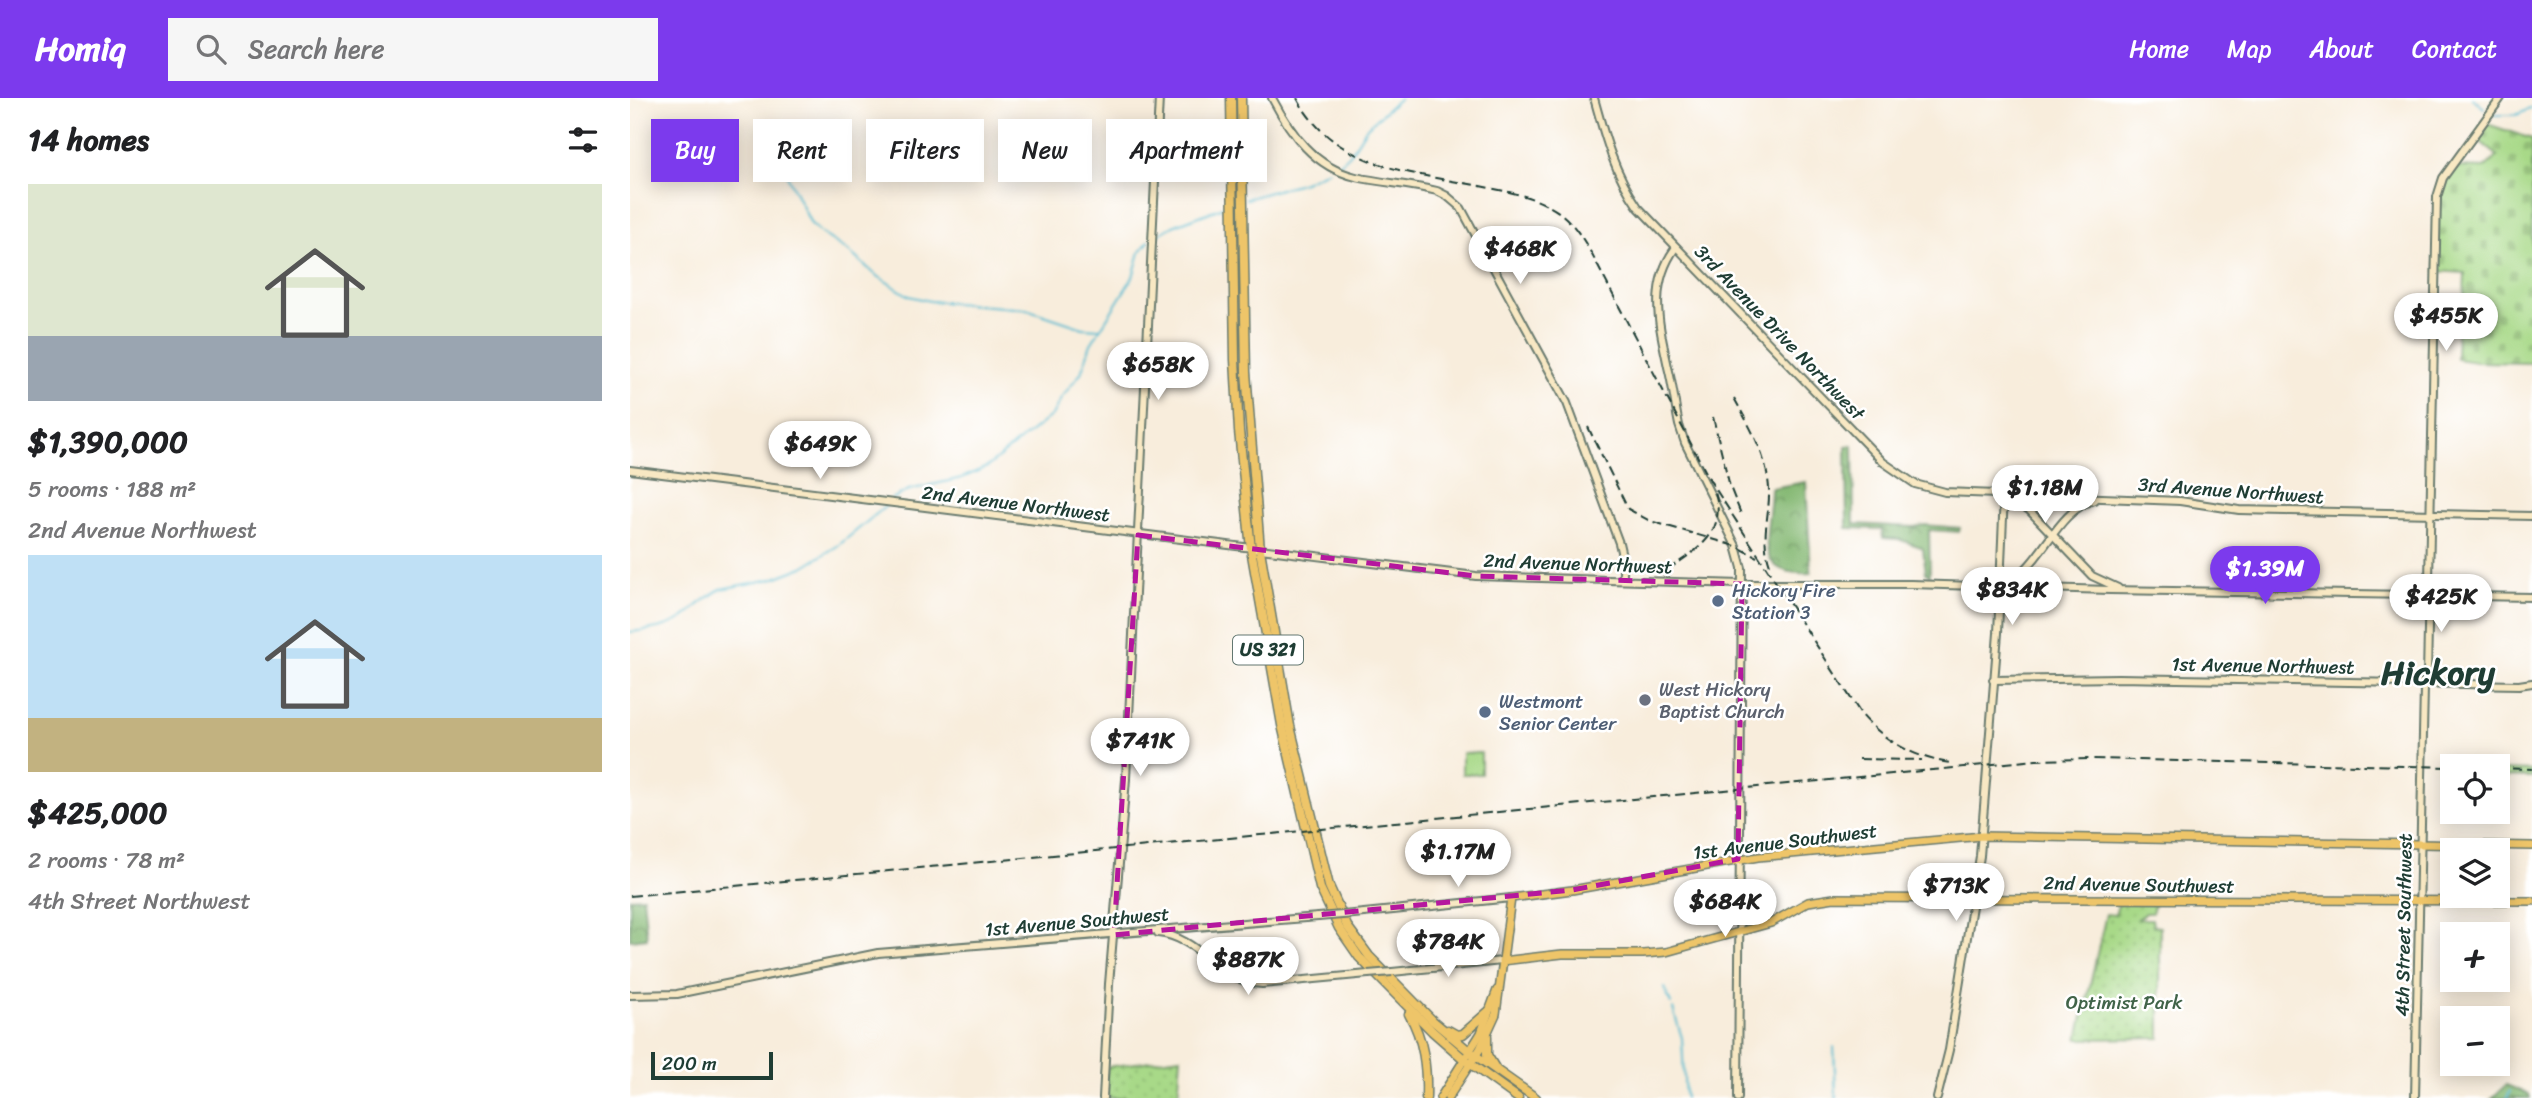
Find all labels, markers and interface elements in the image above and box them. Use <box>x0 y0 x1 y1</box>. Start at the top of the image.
search box <box>168 18 658 81</box>
text: Homiq <box>35 20 126 78</box>
text: Search here <box>248 26 385 72</box>
text: Home <box>2129 28 2189 70</box>
text: Map <box>2227 28 2271 70</box>
text: About <box>2309 28 2374 70</box>
text: Contact <box>2412 28 2497 70</box>
icon: search <box>192 30 230 68</box>
text: 14 homes <box>28 113 149 167</box>
chip: Buy <box>651 119 739 182</box>
chip: Rent <box>753 119 852 182</box>
chip: Filters <box>866 119 984 182</box>
chip: New <box>998 119 1092 182</box>
chip: Apartment <box>1106 119 1267 182</box>
icon: filters <box>564 121 602 159</box>
pin: $468K <box>1471 226 1569 286</box>
text: $468K <box>1485 228 1555 269</box>
icon: home <box>252 230 378 356</box>
street label: 3rd Avenue Drive Northwest <box>1686 236 1874 429</box>
pin: $455K <box>2397 294 2495 353</box>
text: $455K <box>2410 295 2482 336</box>
pin: $658K <box>1109 342 1207 402</box>
text: $658K <box>1123 344 1193 385</box>
text: $1,390,000 <box>28 415 188 469</box>
pin: $649K <box>771 422 869 481</box>
text: $649K <box>784 423 856 464</box>
pin: $1.18M <box>1988 466 2102 525</box>
text: $1.18M <box>2008 467 2082 508</box>
street label: 3rd Avenue Northwest <box>2137 468 2325 513</box>
text: 5 rooms · 188 m² <box>28 469 196 510</box>
street label: 2nd Avenue Northwest <box>920 476 1112 531</box>
text: 2nd Avenue Northwest <box>28 510 257 551</box>
street label: 2nd Avenue Northwest <box>1483 544 1673 583</box>
pin: $1.39M <box>2208 546 2322 606</box>
text: $1.39M <box>2226 548 2304 589</box>
pin: $834K <box>1963 568 2061 627</box>
text: $834K <box>1977 569 2047 610</box>
place label: Hickory Fire Station 3 <box>1732 574 1836 629</box>
pin: $425K <box>2392 574 2490 634</box>
text: $425K <box>2405 576 2477 617</box>
marker: Hickory Fire Station 3 <box>1710 593 1726 609</box>
icon: home <box>252 601 378 727</box>
road number: US 321 <box>1233 636 1303 664</box>
district label: Hickory <box>2381 644 2496 702</box>
street label: 1st Avenue Northwest <box>2171 647 2355 684</box>
place label: West Hickory Baptist Church <box>1659 673 1784 728</box>
place label: Westmont Senior Center <box>1499 685 1617 740</box>
marker: West Hickory Baptist Church <box>1637 692 1653 708</box>
marker: Westmont Senior Center <box>1477 704 1493 720</box>
pin: $741K <box>1091 718 1189 778</box>
text: $741K <box>1107 720 1173 761</box>
map controls <box>2440 754 2510 1076</box>
button: locate <box>2440 754 2510 824</box>
text: $425,000 <box>28 786 168 840</box>
street label: 1st Avenue Southwest <box>1691 814 1879 869</box>
pin: $1.17M <box>1401 830 1515 889</box>
text: $1.17M <box>1421 831 1495 872</box>
street label: 4th Street Southwest <box>2385 833 2422 1017</box>
button: layers <box>2440 838 2510 908</box>
text: 2 rooms · 78 m² <box>28 840 185 881</box>
pin: $713K <box>1907 864 2005 923</box>
text: $713K <box>1923 865 1989 906</box>
street label: 2nd Avenue Southwest <box>2043 866 2235 903</box>
pin: $684K <box>1676 880 1774 939</box>
text: 4th Street Northwest <box>28 881 250 922</box>
text: $684K <box>1690 881 1760 922</box>
street label: 1st Avenue Southwest <box>983 897 1171 946</box>
pin: $784K <box>1399 920 1497 979</box>
text: $784K <box>1413 921 1483 962</box>
button: + <box>2440 922 2510 992</box>
pin: $887K <box>1199 937 1297 997</box>
text: $887K <box>1213 939 1283 980</box>
park label: Optimist Park <box>2066 986 2183 1019</box>
button: − <box>2440 1006 2510 1076</box>
text: 200 m <box>662 1047 717 1080</box>
scale bar <box>651 1049 774 1081</box>

